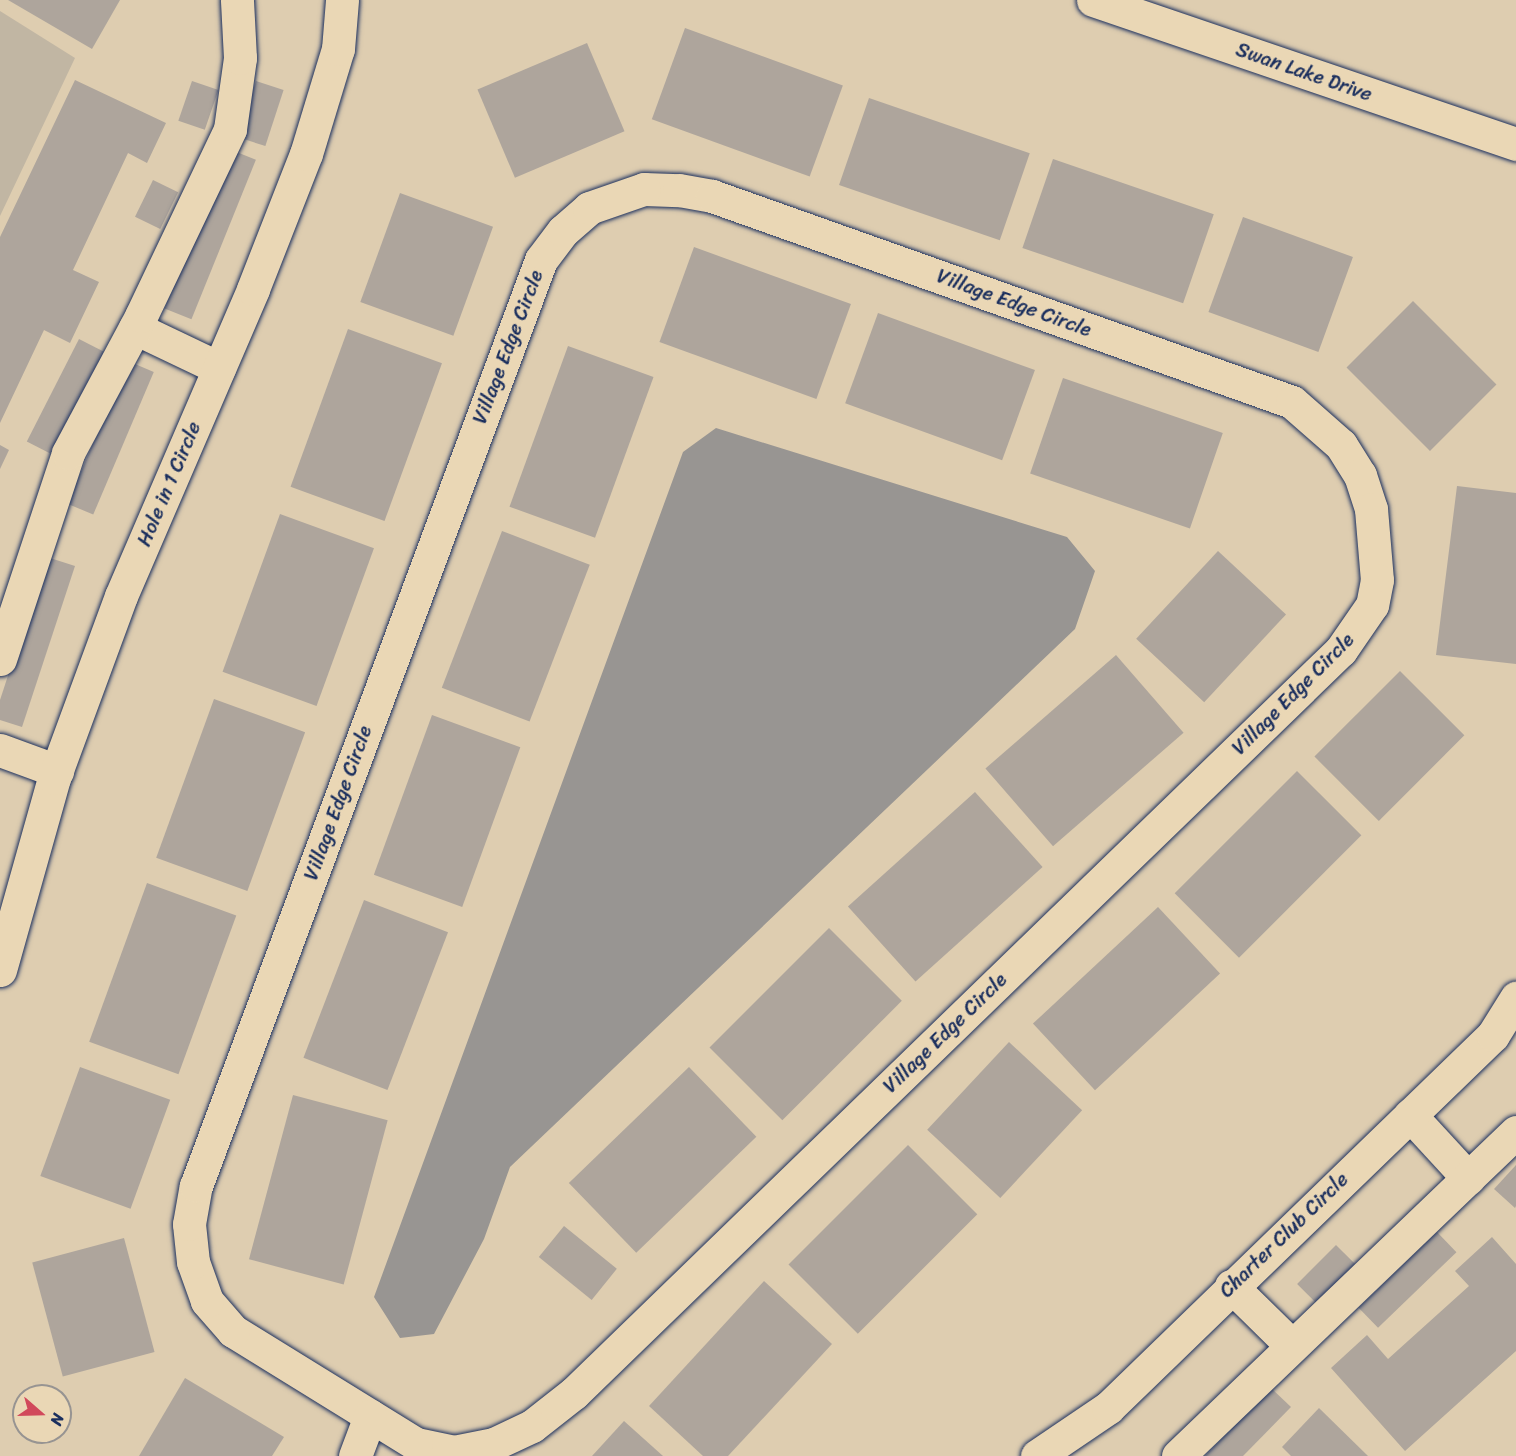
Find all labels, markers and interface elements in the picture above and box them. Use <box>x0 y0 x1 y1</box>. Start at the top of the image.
street label: Swan Lake Drive <box>1232 37 1376 107</box>
street label: Village Edge Circle <box>933 264 1095 342</box>
street label: Village Edge Circle <box>468 267 548 427</box>
street label: Hole in 1 Circle <box>132 418 206 550</box>
street label: Village Edge Circle <box>1227 628 1359 760</box>
street label: Village Edge Circle <box>299 722 377 884</box>
street label: Village Edge Circle <box>878 968 1012 1098</box>
street label: Charter Club Circle <box>1215 1167 1353 1303</box>
north arrow <box>12 1384 72 1444</box>
text: N <box>42 1409 73 1430</box>

